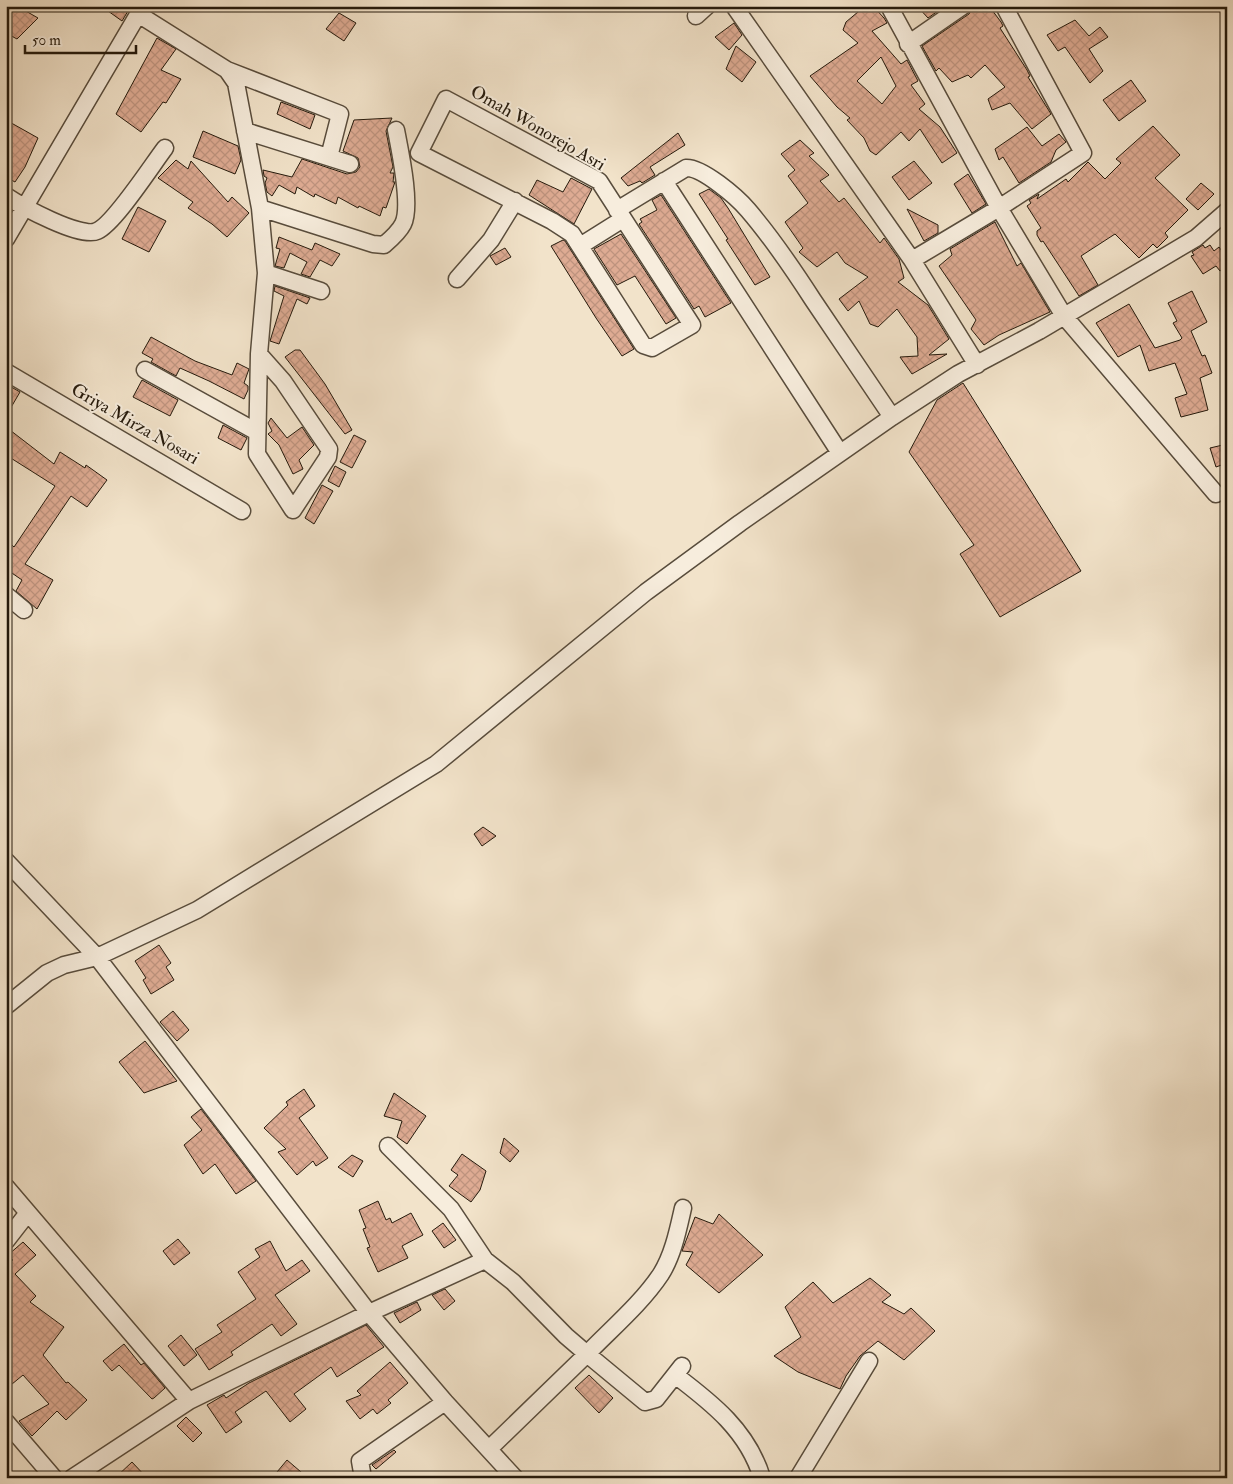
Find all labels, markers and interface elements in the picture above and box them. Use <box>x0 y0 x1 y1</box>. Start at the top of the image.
scale bar <box>25 22 136 54</box>
text: 50 m <box>32 31 61 50</box>
street label: Omah Wonorejo Asri <box>466 80 610 176</box>
street label: Griya Mirza Nosari <box>67 378 203 470</box>

